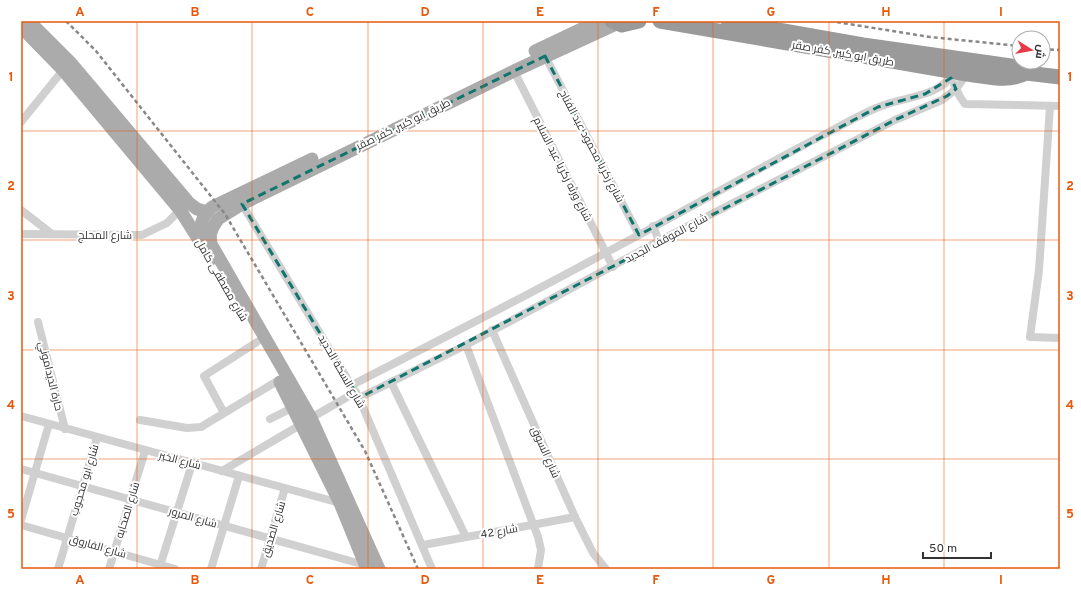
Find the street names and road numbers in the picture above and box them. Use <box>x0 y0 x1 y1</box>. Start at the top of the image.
street label: طريق ابو كبير, كفر صقر <box>790 38 895 70</box>
street label: شارع زكريا محمود عبد الفتاح <box>555 88 627 205</box>
street label: طريق ابو كبير, كفر صقر <box>353 96 453 154</box>
street label: شارع ورثه زكريا عبد السلام <box>530 115 595 224</box>
street label: شارع الموقف الجديد <box>623 211 710 267</box>
street label: شارع المحلج <box>78 229 132 243</box>
street label: شارع مصطفى كامل <box>192 237 250 324</box>
street label: شارع السكة الحديد <box>314 332 368 411</box>
street label: حارة الديداموني <box>34 340 65 413</box>
street label: شارع السوق <box>527 424 563 480</box>
street label: شارع ابو محجوب <box>67 443 102 518</box>
street label: شارع الخير <box>156 448 202 473</box>
street label: شارع الصحابه <box>113 480 143 540</box>
street label: شارع الصديق <box>259 500 289 559</box>
street label: شارع المرور <box>166 504 218 532</box>
street label: شارع 42 <box>480 522 519 542</box>
street label: شارع الفاروق <box>68 532 128 562</box>

